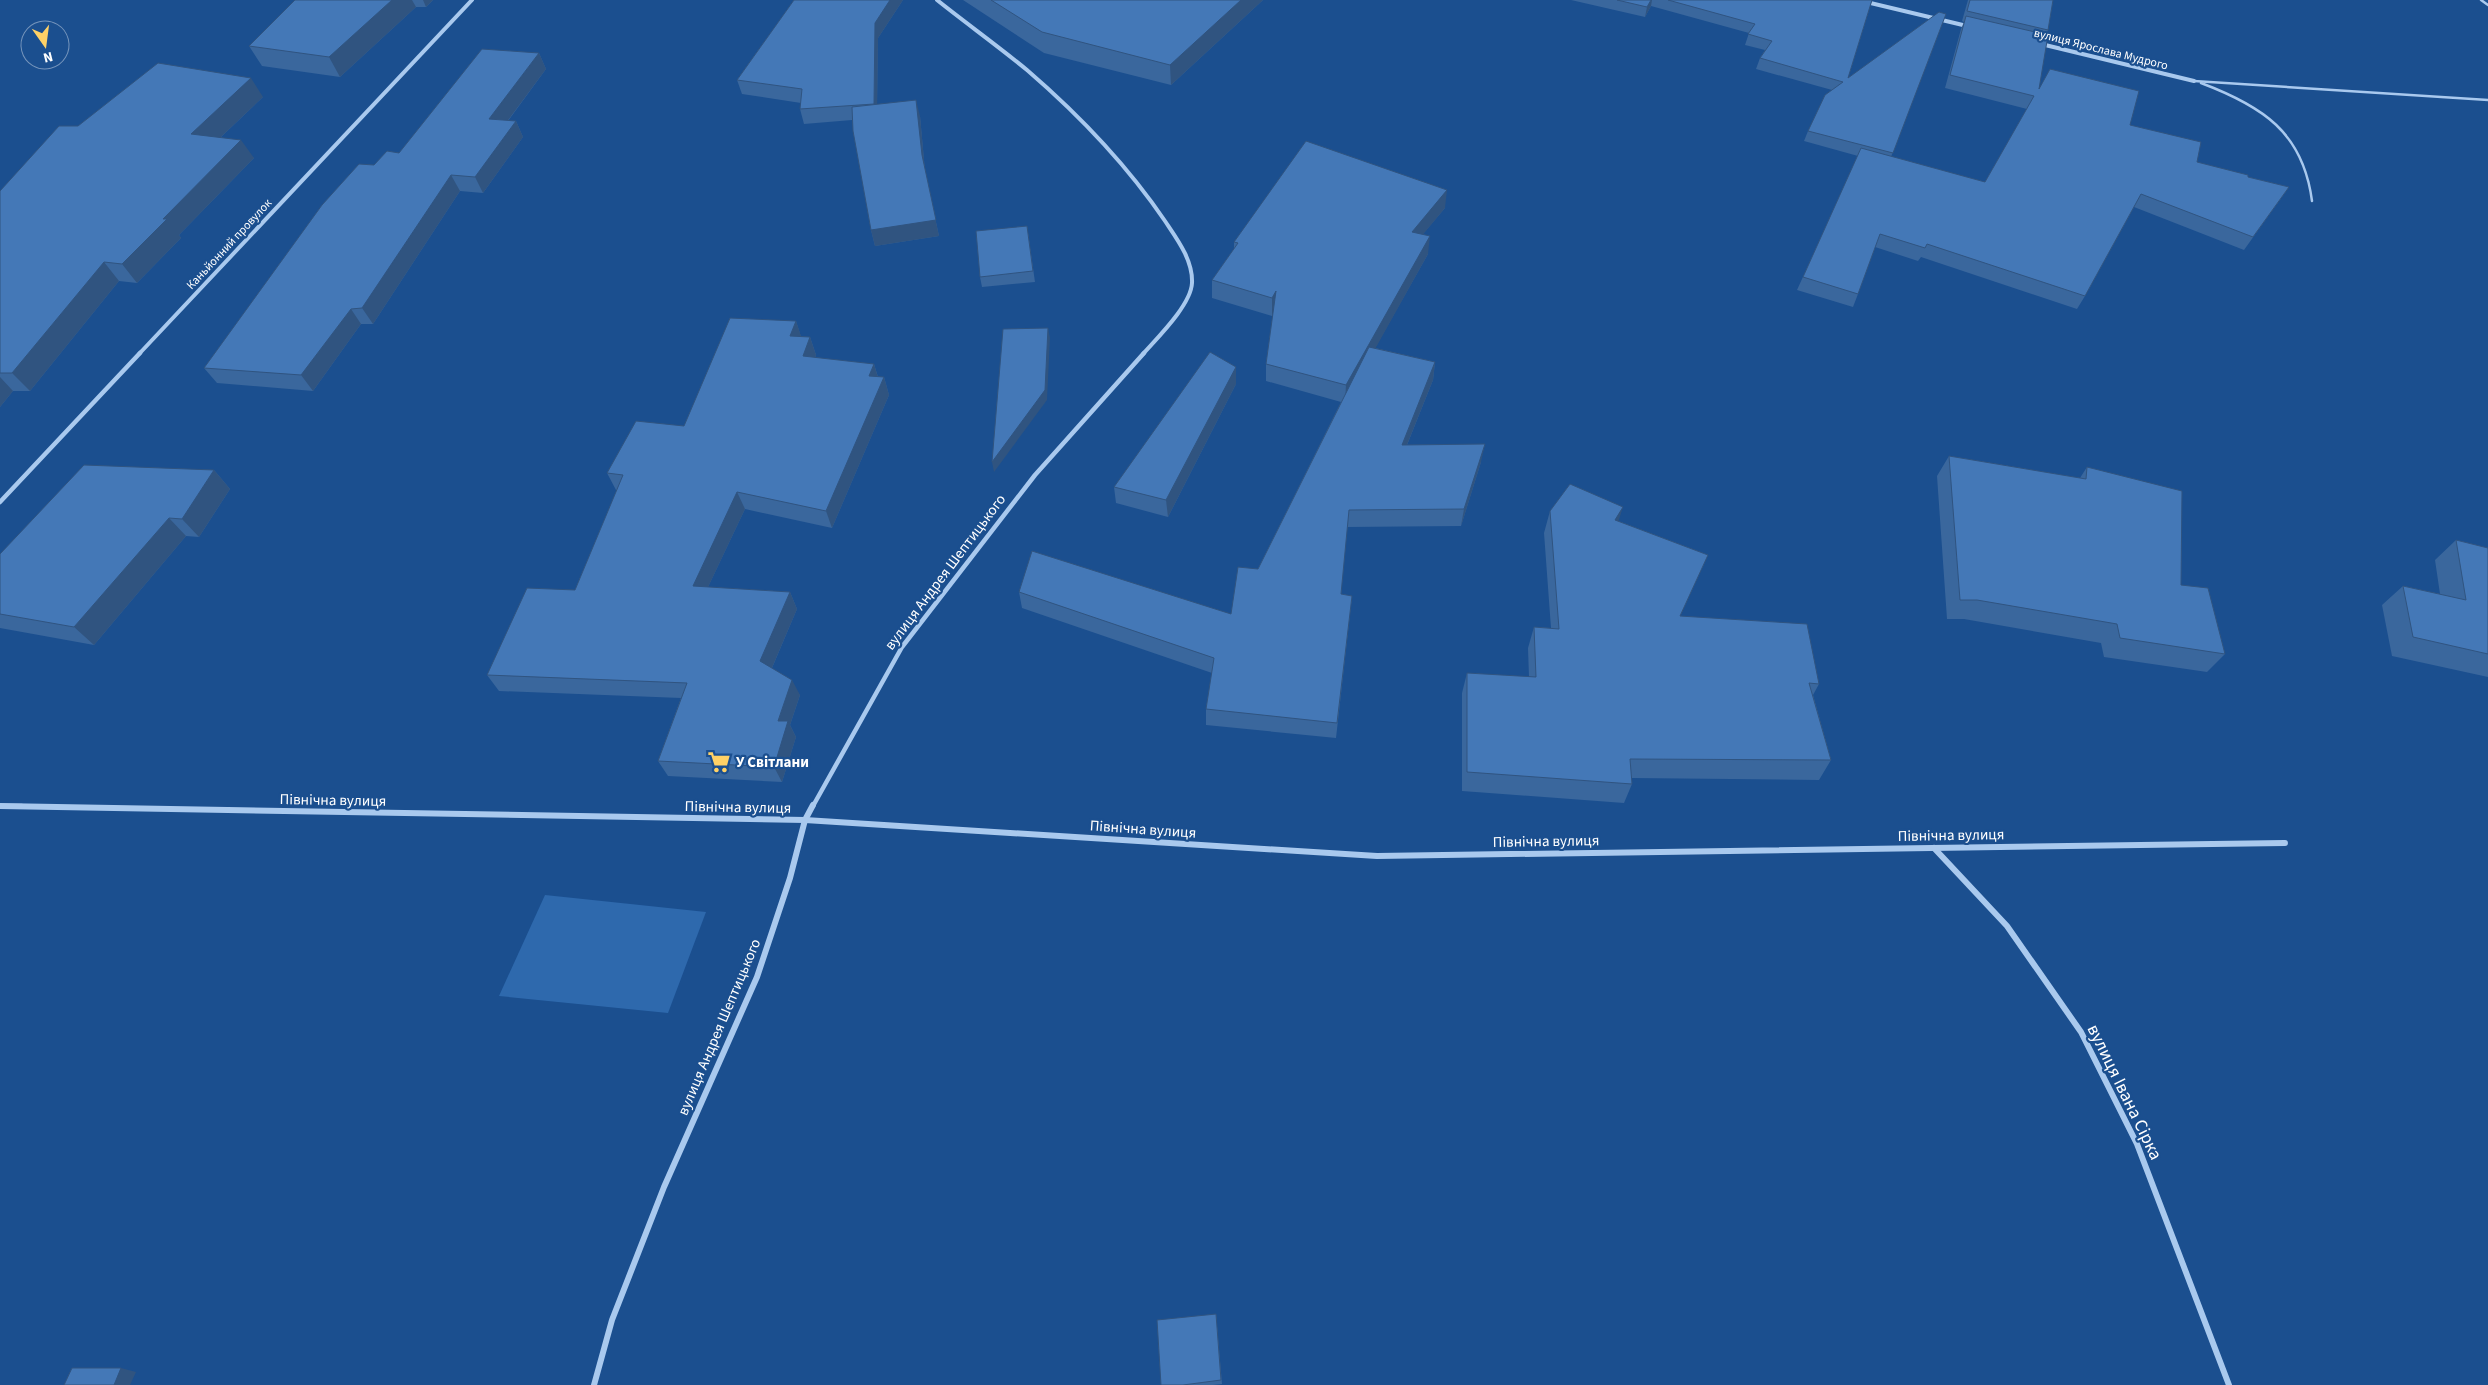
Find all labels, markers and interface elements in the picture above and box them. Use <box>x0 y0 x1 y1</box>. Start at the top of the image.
north arrow <box>20 20 70 70</box>
street label: вулиця Ярослава Мудрого <box>2032 25 2170 74</box>
text: N <box>41 46 55 67</box>
street label: Каньйонний провулок <box>183 195 276 293</box>
street label: вулиця Андрея Шептицького <box>880 490 1011 655</box>
supermarket icon: У Світлани <box>706 749 732 775</box>
place label: У Світлани <box>736 752 809 773</box>
street label: Північна вулиця <box>279 789 387 812</box>
street label: Північна вулиця <box>684 796 792 819</box>
street label: Північна вулиця <box>1089 815 1197 844</box>
street label: Північна вулиця <box>1897 824 2005 847</box>
street label: Північна вулиця <box>1492 830 1600 853</box>
street label: вулиця Андрея Шептицького <box>673 936 766 1119</box>
street label: вулиця Івана Сірка <box>2081 1020 2168 1164</box>

